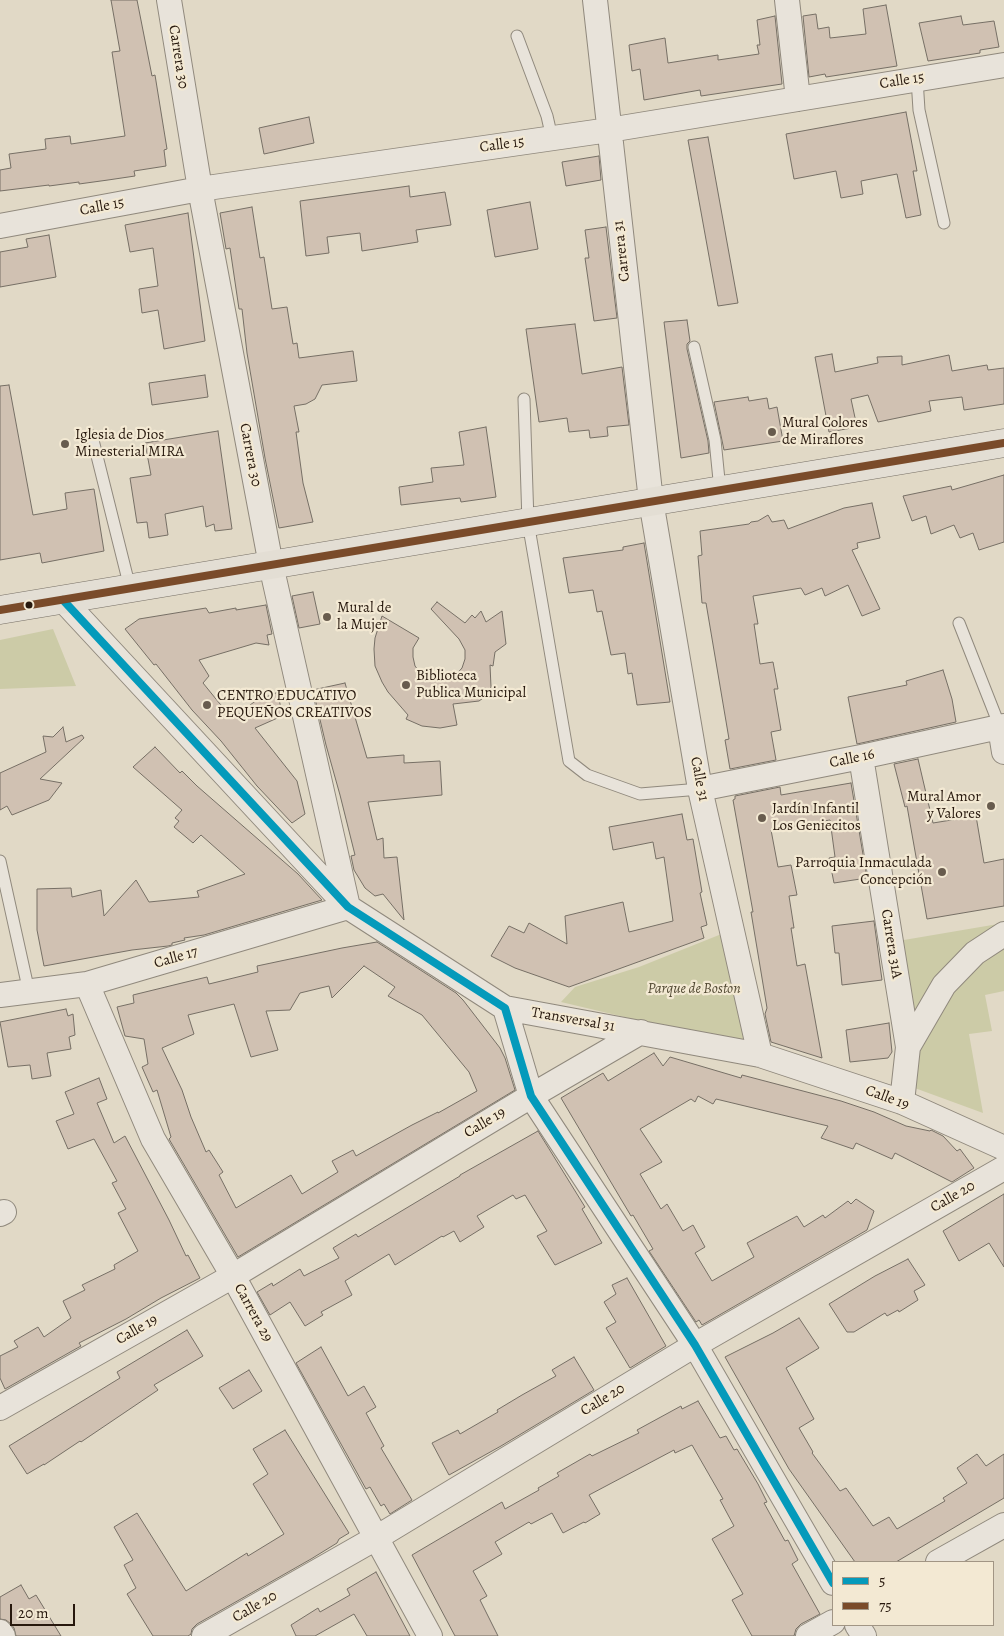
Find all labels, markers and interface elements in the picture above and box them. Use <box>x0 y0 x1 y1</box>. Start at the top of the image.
street label: Carrera 30 <box>164 24 192 90</box>
street label: Calle 15 <box>878 69 926 93</box>
street label: Calle 15 <box>478 133 526 157</box>
street label: Calle 15 <box>78 194 126 220</box>
street label: Carrera 31 <box>610 220 634 282</box>
place label: Mural Colores de Miraflores <box>782 414 868 449</box>
street label: Carrera 30 <box>235 422 265 488</box>
place label: Iglesia de Dios Minesterial MIRA <box>75 426 184 461</box>
marker: Mural Colores de Miraflores <box>766 426 778 438</box>
marker: Iglesia de Dios Minesterial MIRA <box>59 438 71 450</box>
place label: Mural de la Mujer <box>337 599 392 634</box>
unlabelled marker <box>24 600 34 610</box>
marker: Mural de la Mujer <box>321 611 333 623</box>
place label: Biblioteca Publica Municipal <box>416 667 526 702</box>
marker: Biblioteca Publica Municipal <box>400 679 412 691</box>
place label: CENTRO EDUCATIVO PEQUEÑOS CREATIVOS <box>217 687 372 722</box>
marker: CENTRO EDUCATIVO PEQUEÑOS CREATIVOS <box>201 699 213 711</box>
street label: Calle 16 <box>828 745 876 773</box>
street label: Calle 31 <box>686 755 712 803</box>
place label: Mural Amor y Valores <box>907 788 981 823</box>
place label: Jardín Infantil Los Geniecitos <box>772 800 861 835</box>
marker: Mural Amor y Valores <box>985 800 997 812</box>
marker: Jardín Infantil Los Geniecitos <box>756 812 768 824</box>
place label: Parroquia Inmaculada Concepción <box>795 854 932 889</box>
marker: Parroquia Inmaculada Concepción <box>936 866 948 878</box>
street label: Carrera 31A <box>877 908 905 980</box>
street label: Calle 17 <box>152 943 200 973</box>
park label: Parque de Boston <box>647 980 741 998</box>
street label: Transversal 31 <box>530 1004 616 1036</box>
street label: Calle 19 <box>863 1082 911 1114</box>
street label: Calle 19 <box>461 1104 509 1142</box>
street label: Calle 20 <box>927 1177 979 1217</box>
street label: Carrera 29 <box>230 1281 276 1345</box>
street label: Calle 19 <box>113 1311 161 1349</box>
street label: Calle 20 <box>578 1380 628 1420</box>
legend <box>832 1561 994 1626</box>
text: 5 <box>879 1571 885 1591</box>
street label: Calle 20 <box>229 1587 281 1627</box>
scale bar <box>12 1594 78 1626</box>
text: 75 <box>879 1596 892 1616</box>
text: 20 m <box>18 1603 49 1623</box>

